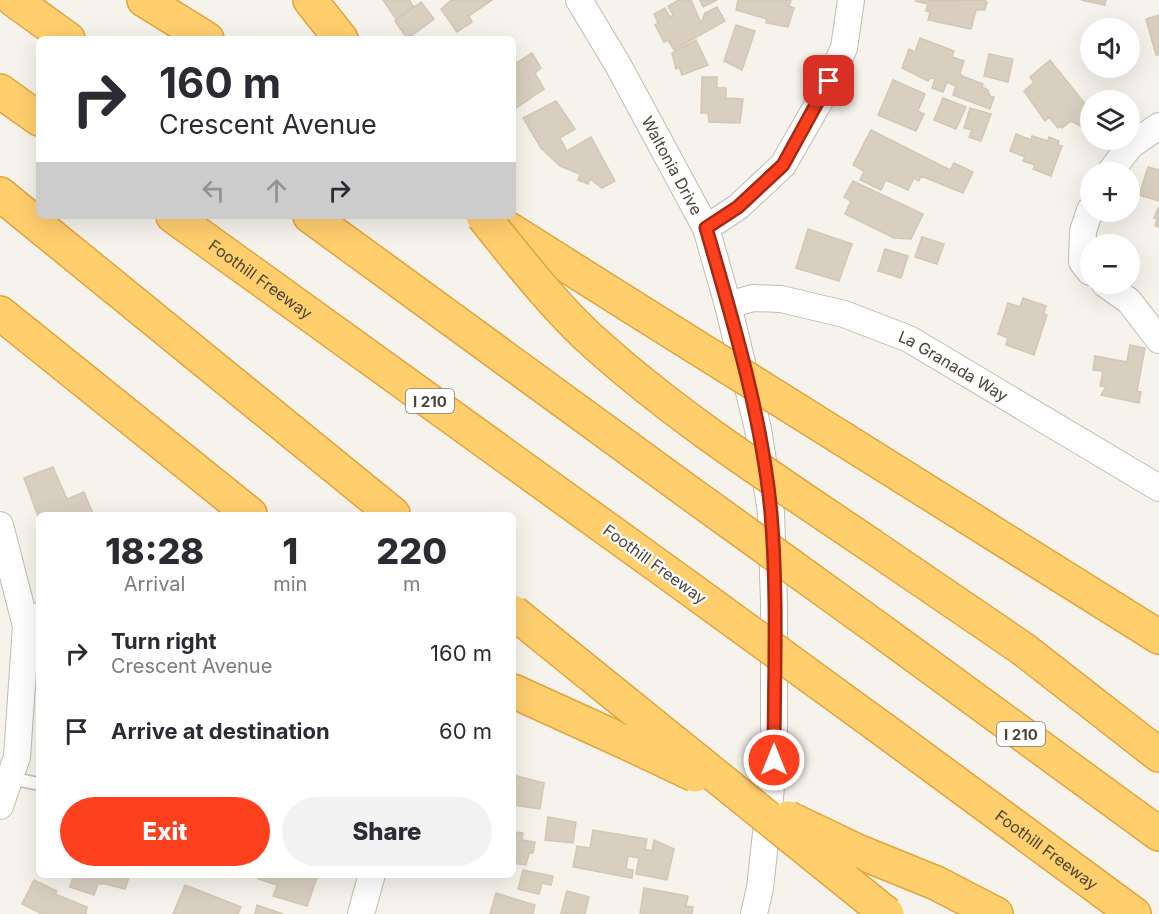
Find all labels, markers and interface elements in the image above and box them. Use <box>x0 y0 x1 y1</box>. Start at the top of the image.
map controls <box>1080 18 1140 294</box>
button: sound <box>1080 18 1140 78</box>
pin <box>803 55 854 106</box>
text: 160 m <box>159 57 281 108</box>
icon: right <box>60 60 138 138</box>
icon: arrive <box>812 64 845 97</box>
button: layers <box>1080 90 1140 150</box>
text: Crescent Avenue <box>159 108 377 141</box>
street label: Waltonia Drive <box>638 113 707 218</box>
button: + <box>1080 162 1140 222</box>
icon: left <box>197 174 230 207</box>
icon: ahead <box>260 174 293 207</box>
icon: right <box>323 174 356 207</box>
button: − <box>1080 234 1140 294</box>
street label: Foothill Freeway <box>205 235 316 323</box>
street label: La Granada Way <box>896 326 1012 406</box>
road number: I 210 <box>406 389 454 413</box>
street label: Foothill Freeway <box>599 520 711 608</box>
text: 18:28 <box>105 529 204 573</box>
text: 1 <box>282 529 298 573</box>
text: 220 <box>376 529 447 573</box>
text: Arrival <box>124 572 185 596</box>
text: min <box>273 572 307 596</box>
text: m <box>403 572 420 596</box>
text: Turn right <box>111 628 217 654</box>
icon: right <box>60 637 93 670</box>
text: 160 m <box>430 640 492 666</box>
text: Crescent Avenue <box>111 654 272 678</box>
icon: arrive <box>60 715 93 748</box>
text: Arrive at destination <box>111 718 330 744</box>
text: 60 m <box>439 718 492 744</box>
road number: I 210 <box>997 722 1045 746</box>
position arrow <box>742 728 806 792</box>
button: Exit <box>60 797 270 866</box>
button: Share <box>282 797 492 866</box>
street label: Foothill Freeway <box>991 805 1102 894</box>

